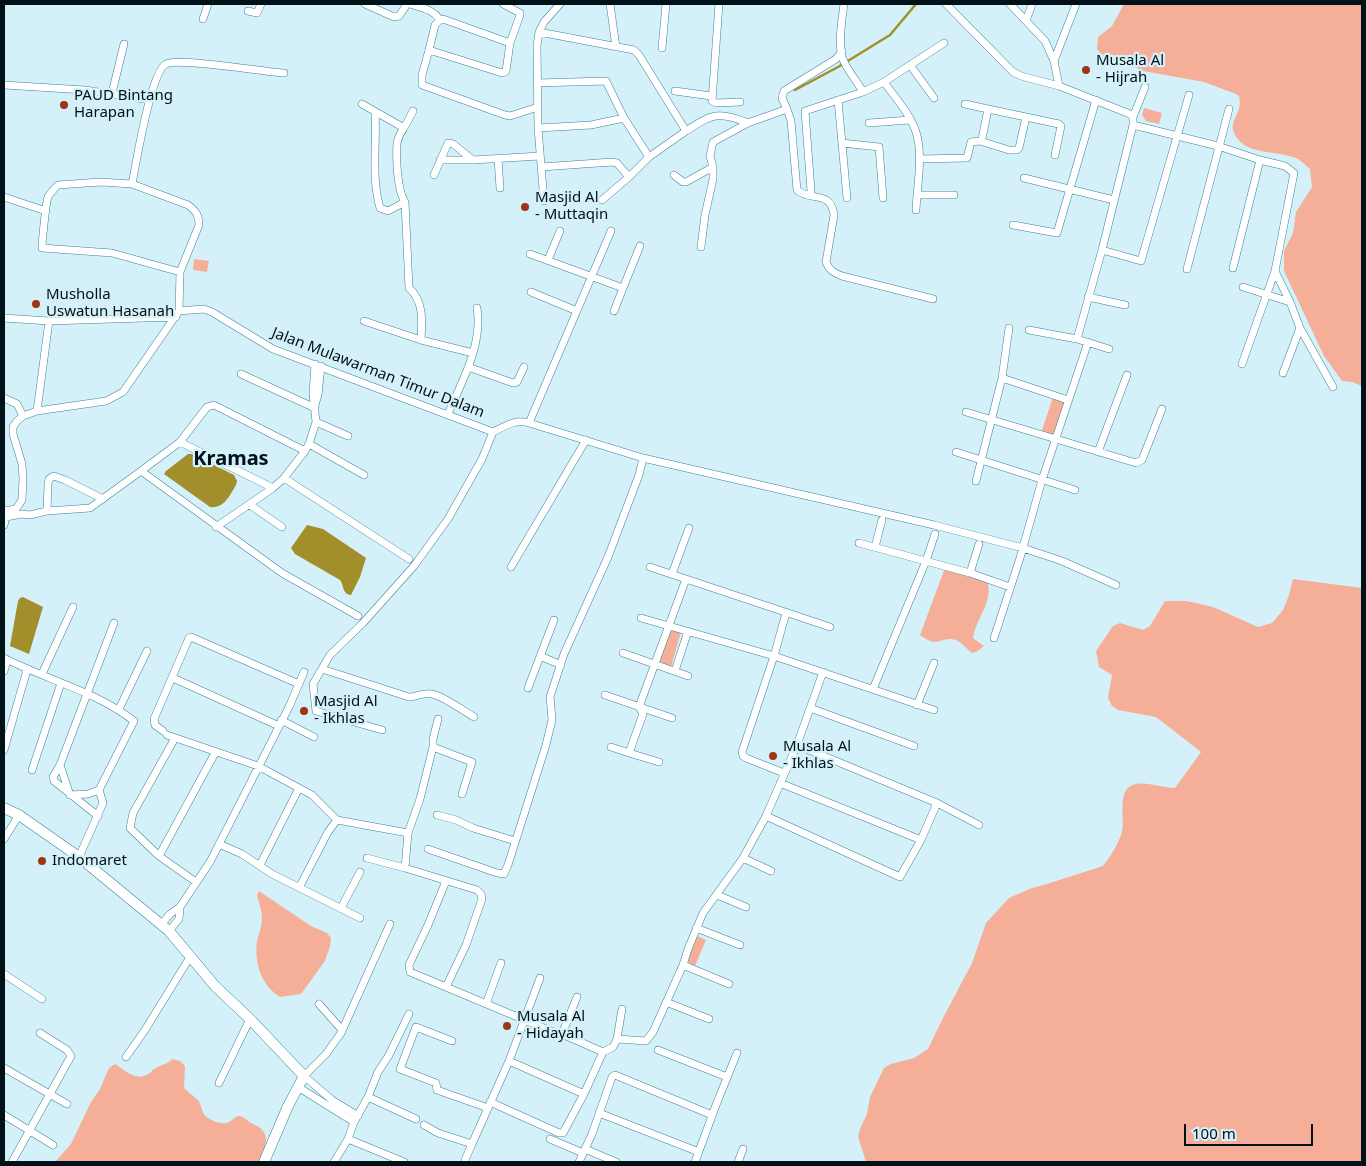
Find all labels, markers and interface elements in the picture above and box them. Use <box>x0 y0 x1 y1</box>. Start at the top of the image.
place label: Musala Al - Hijrah <box>1096 52 1164 87</box>
marker: Musala Al - Hijrah <box>1080 64 1092 76</box>
place label: PAUD Bintang Harapan <box>74 87 173 122</box>
marker: PAUD Bintang Harapan <box>58 99 70 111</box>
place label: Masjid Al - Muttaqin <box>535 189 608 224</box>
marker: Masjid Al - Muttaqin <box>519 201 531 213</box>
place label: Musholla Uswatun Hasanah <box>46 286 174 321</box>
marker: Musholla Uswatun Hasanah <box>30 298 42 310</box>
street label: Jalan Mulawarman Timur Dalam <box>269 324 487 422</box>
district label: Kramas <box>193 447 269 471</box>
place label: Masjid Al - Ikhlas <box>314 693 378 728</box>
marker: Masjid Al - Ikhlas <box>298 705 310 717</box>
place label: Musala Al - Ikhlas <box>783 738 851 773</box>
marker: Musala Al - Ikhlas <box>767 750 779 762</box>
place label: Indomaret <box>52 852 127 870</box>
marker: Indomaret <box>36 855 48 867</box>
place label: Musala Al - Hidayah <box>517 1008 585 1043</box>
marker: Musala Al - Hidayah <box>501 1020 513 1032</box>
scale bar <box>1186 1114 1315 1146</box>
text: 100 m <box>1192 1123 1236 1143</box>

